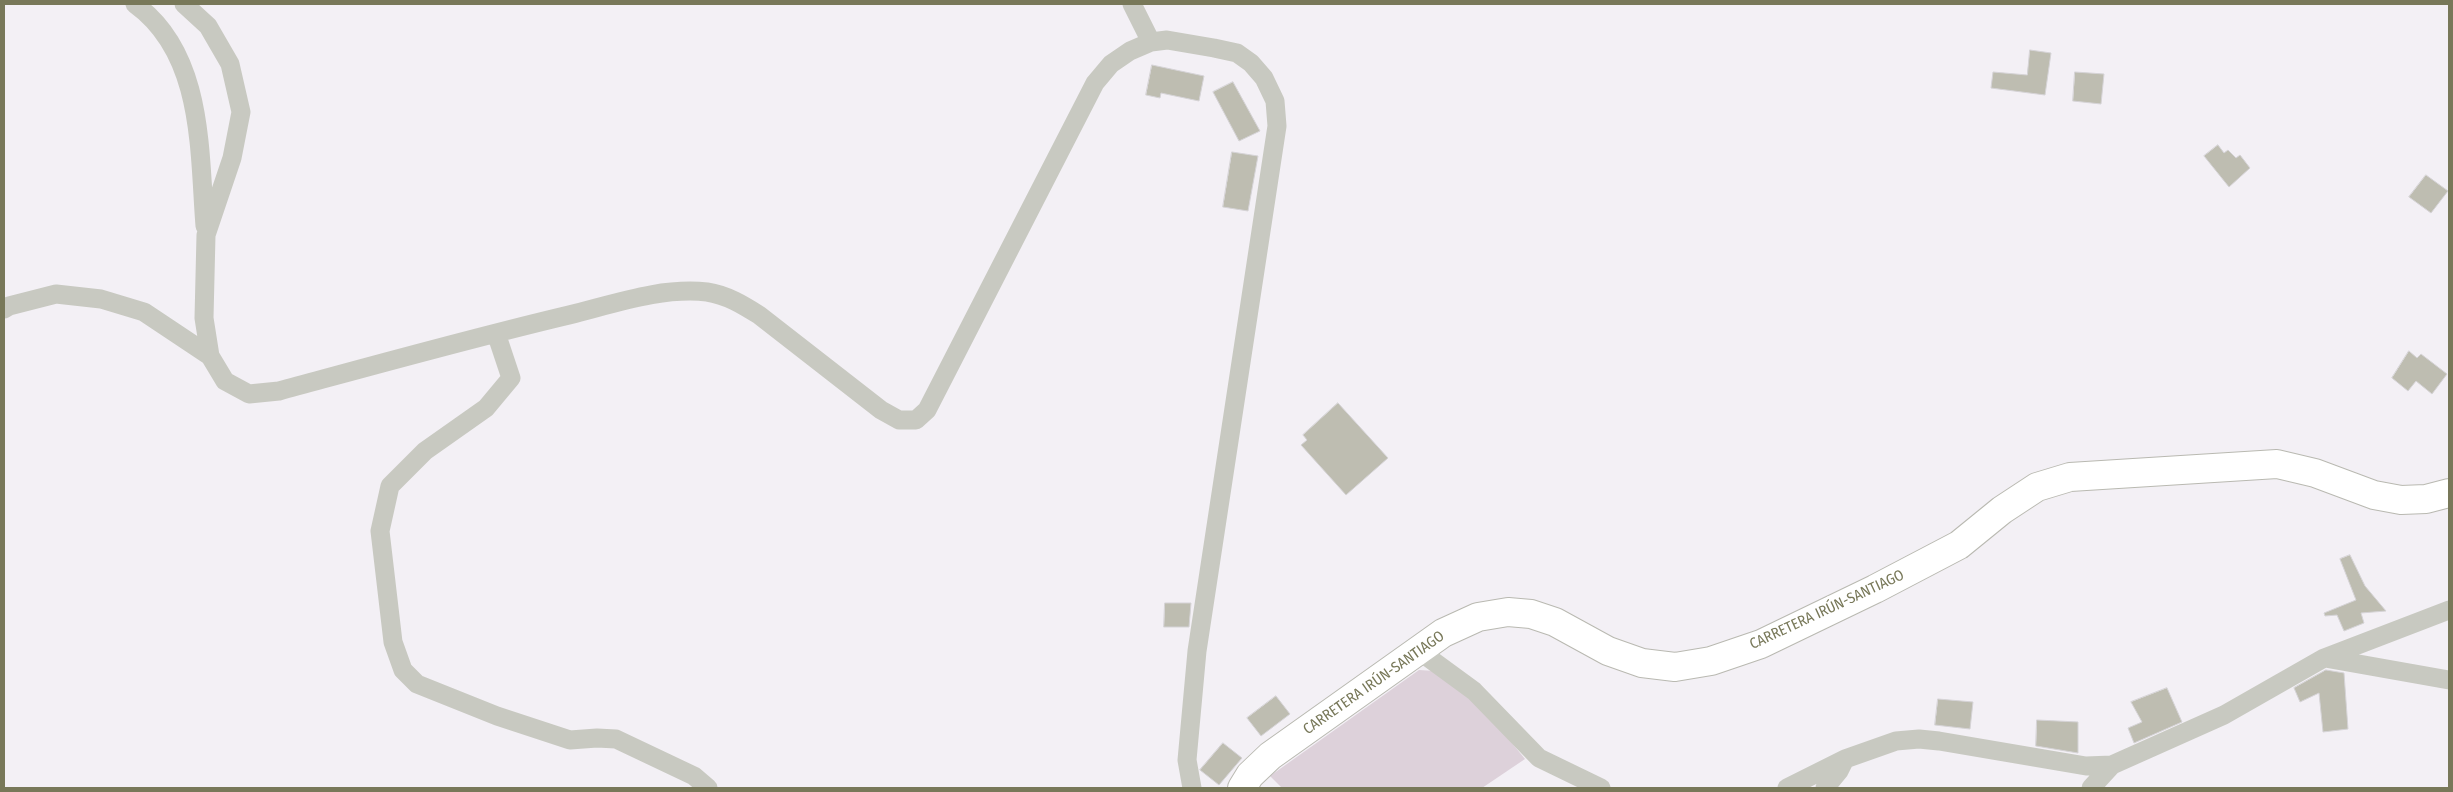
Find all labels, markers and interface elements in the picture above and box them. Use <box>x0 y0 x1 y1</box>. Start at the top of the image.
street label: CARRETERA IRÚN-SANTIAGO <box>1747 566 1907 654</box>
street label: CARRETERA IRÚN-SANTIAGO <box>1300 627 1448 739</box>

